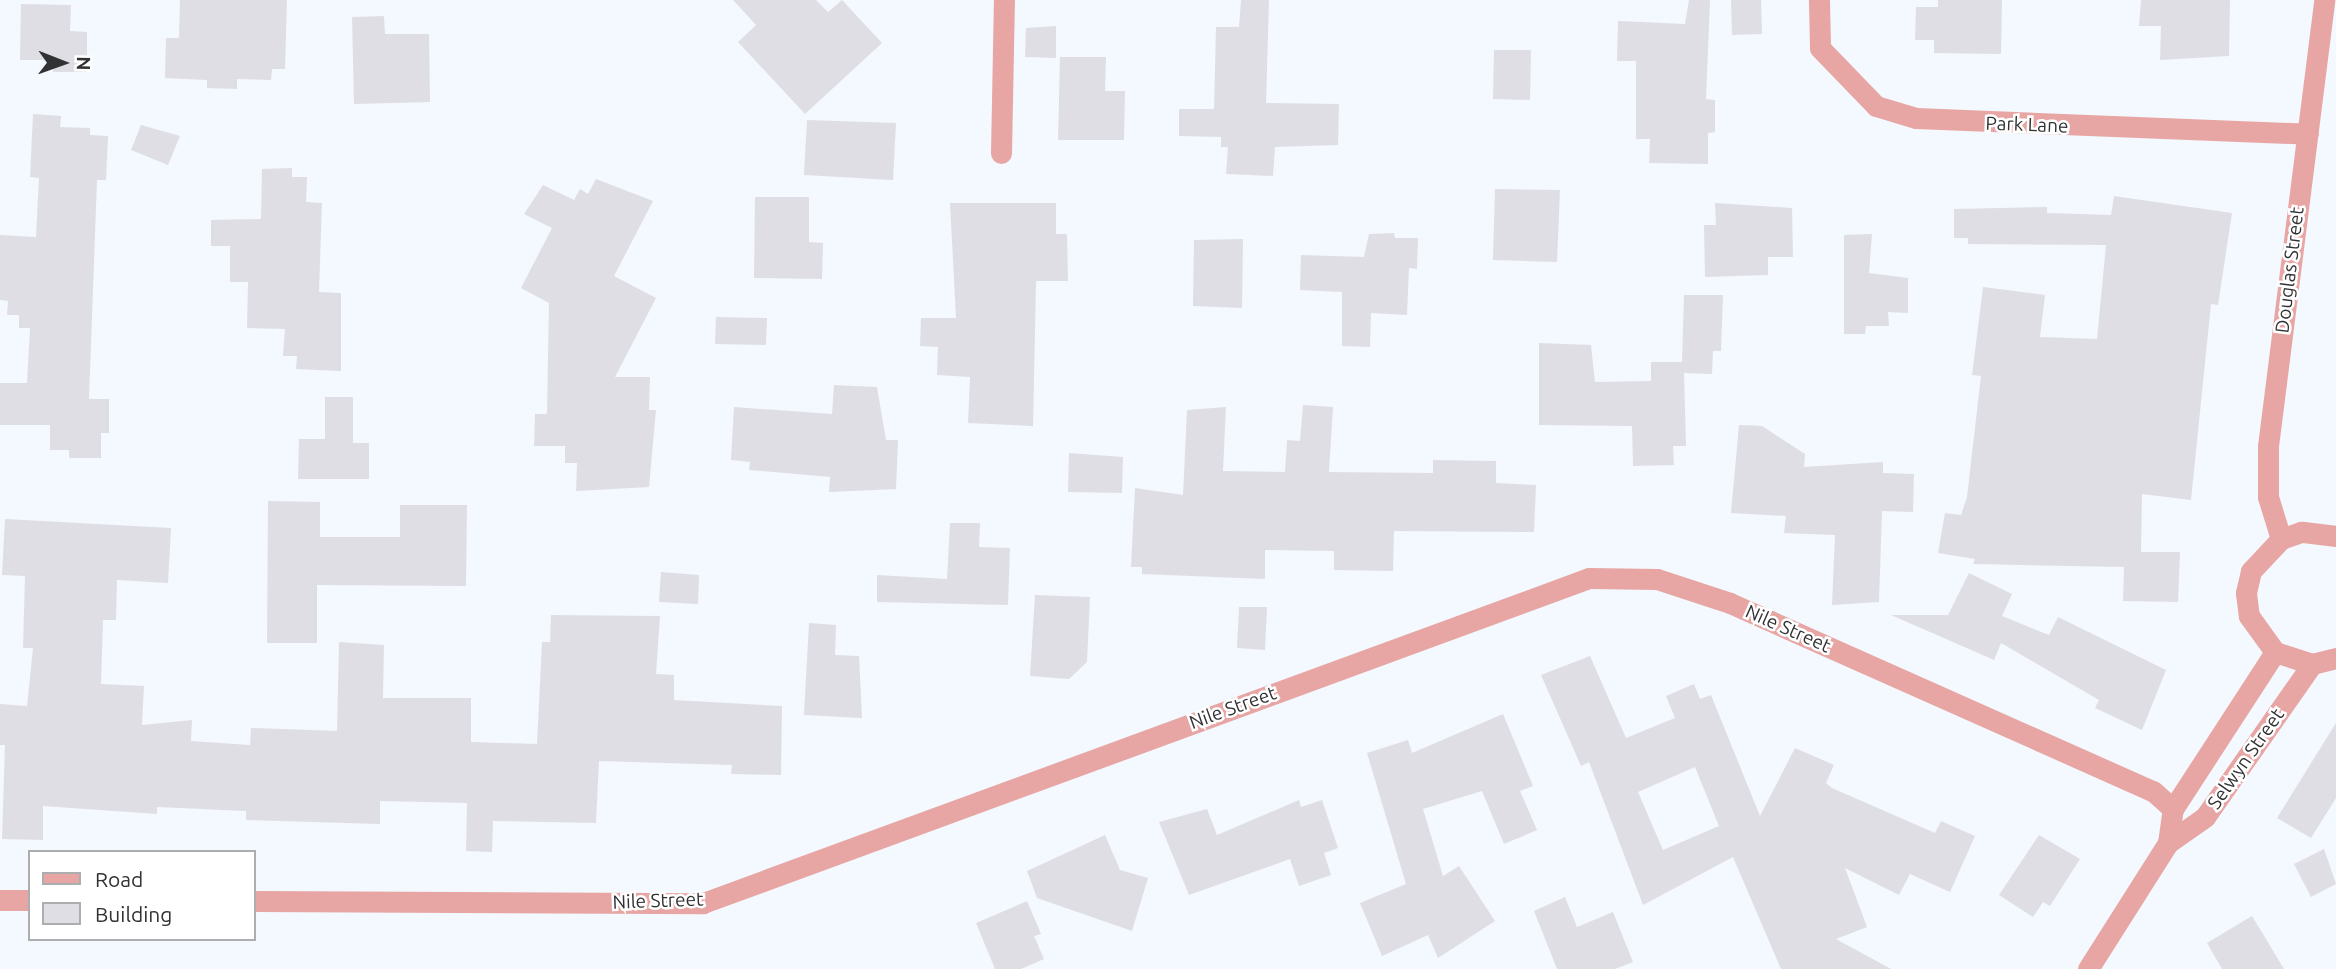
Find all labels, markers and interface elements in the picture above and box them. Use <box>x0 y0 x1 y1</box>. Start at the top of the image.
north arrow <box>28 28 98 98</box>
text: N <box>73 56 95 71</box>
street label: Park Lane <box>1985 112 2069 138</box>
street label: Douglas Street <box>2271 206 2309 334</box>
street label: Nile Street <box>1742 600 1834 658</box>
street label: Nile Street <box>1186 682 1280 734</box>
street label: Selwyn Street <box>2203 704 2289 814</box>
legend <box>28 850 256 941</box>
text: Road <box>95 867 143 891</box>
street label: Nile Street <box>612 888 704 914</box>
text: Building <box>95 902 172 926</box>

